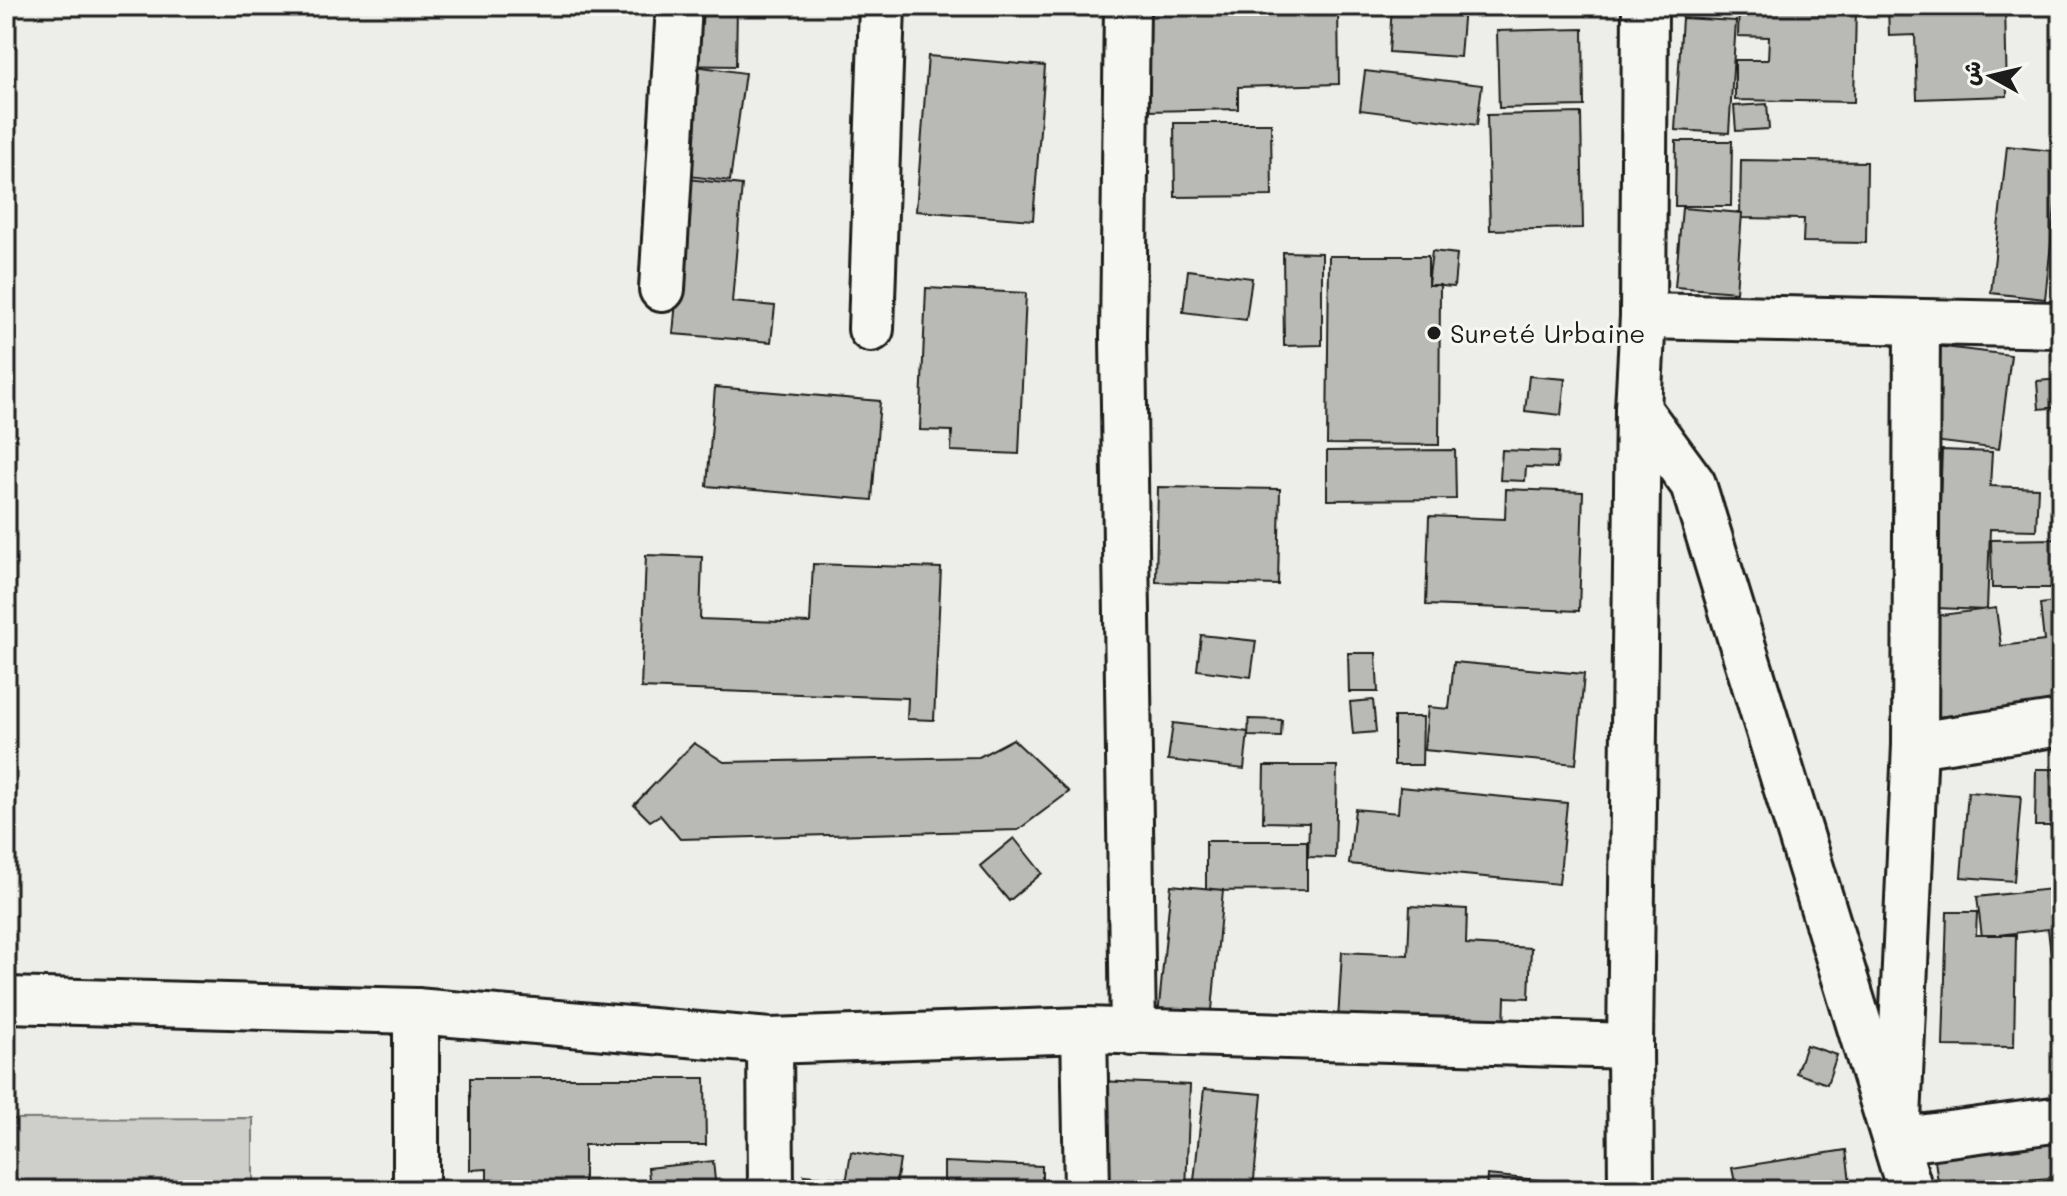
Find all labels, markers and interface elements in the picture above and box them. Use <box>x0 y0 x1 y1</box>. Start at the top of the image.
north arrow <box>1951 36 2031 116</box>
text: ش <box>1955 59 1987 87</box>
place label: Sureté Urbaine <box>1450 316 1645 350</box>
marker: Sureté Urbaine <box>1425 324 1443 342</box>

